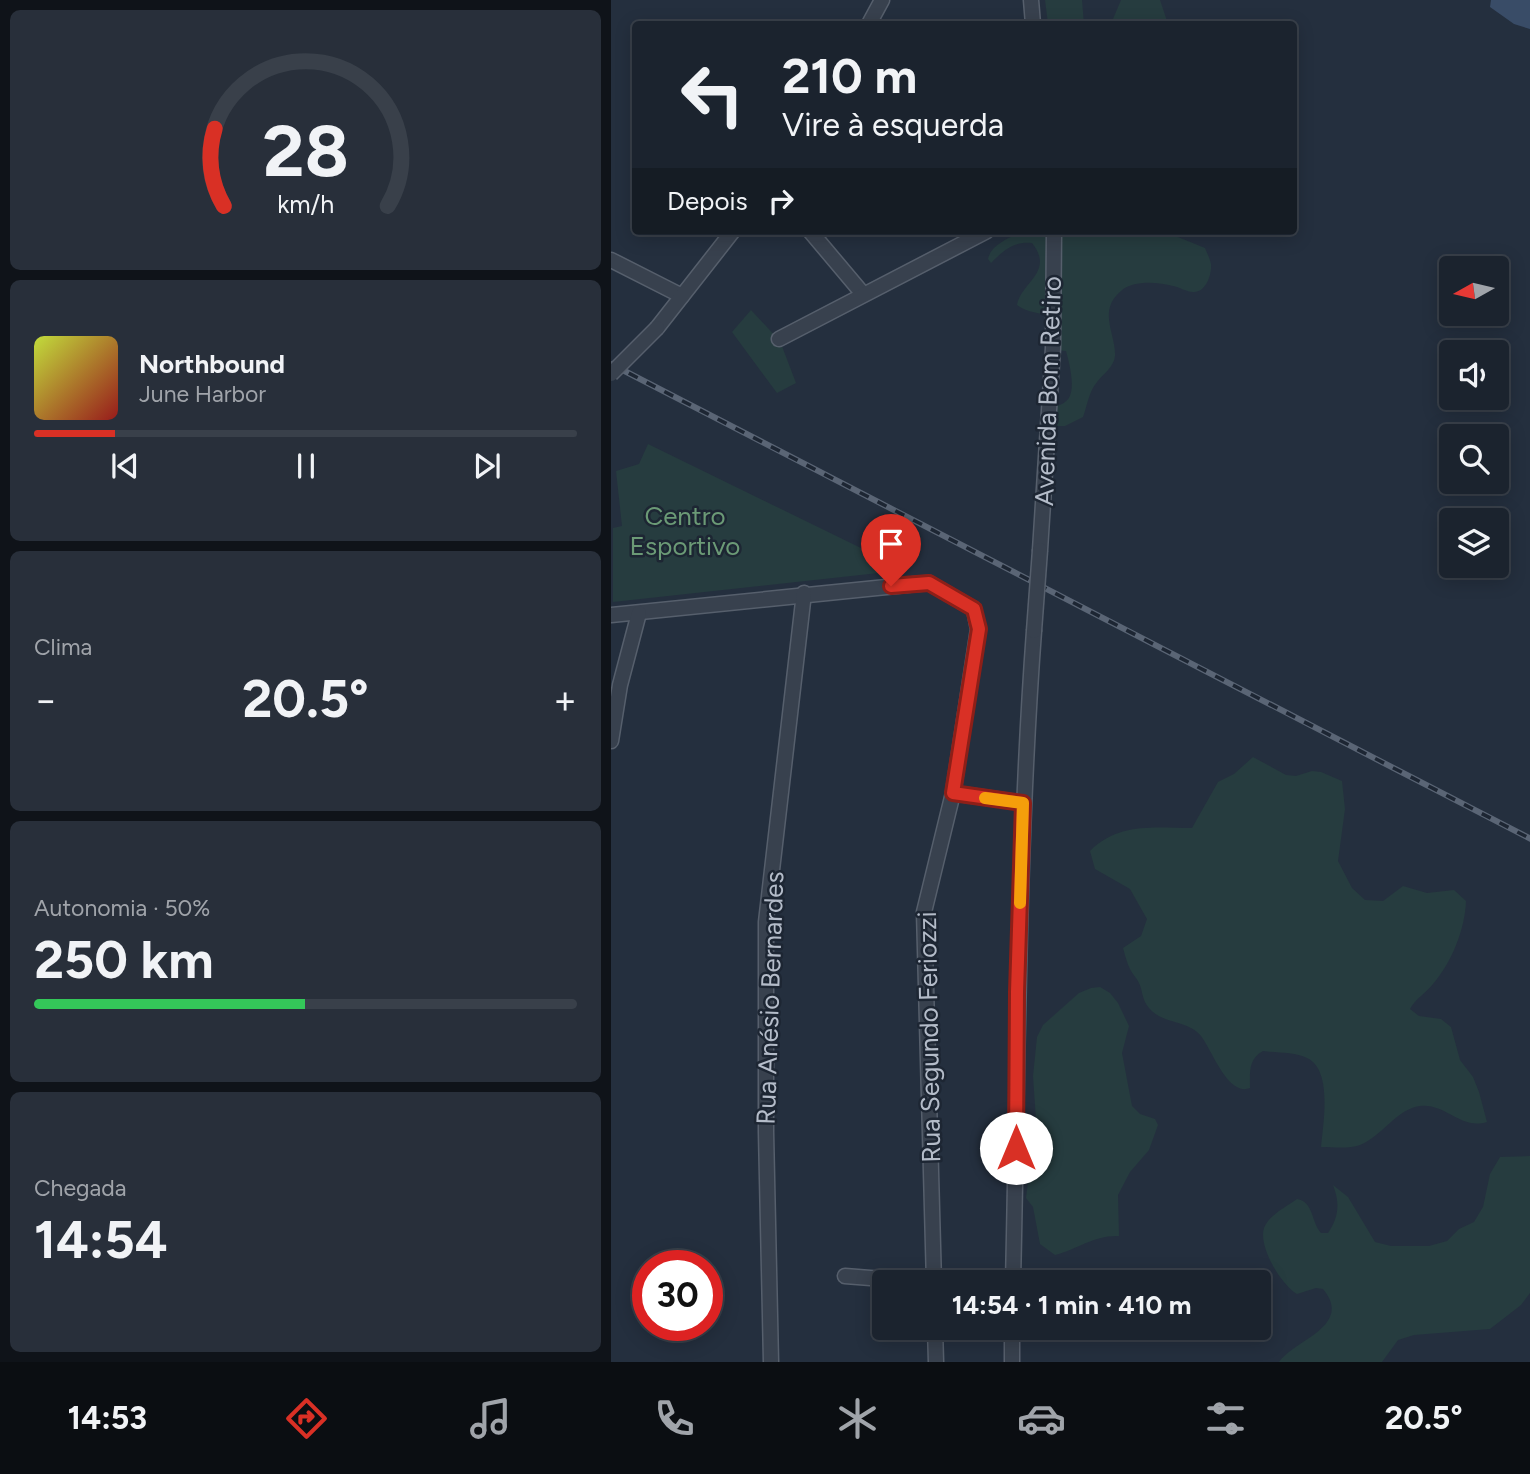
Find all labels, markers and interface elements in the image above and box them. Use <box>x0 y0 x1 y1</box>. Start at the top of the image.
text: 210 m <box>782 46 917 105</box>
icon: left <box>667 49 758 140</box>
text: Vire à esquerda <box>782 106 1004 144</box>
text: 28 <box>262 108 349 195</box>
icon: right <box>762 182 800 220</box>
text: Depois <box>667 185 748 217</box>
text: km/h <box>277 189 334 219</box>
north arrow <box>1439 256 1509 326</box>
map controls <box>1439 256 1509 578</box>
street label: Avenida Bom Retiro <box>1028 276 1068 506</box>
button: sound <box>1439 340 1509 410</box>
text: Northbound <box>139 348 285 380</box>
text: June Harbor <box>139 380 266 408</box>
button: search <box>1439 424 1509 494</box>
icon: previous <box>106 447 144 485</box>
icon: pause <box>287 447 325 485</box>
icon: next <box>468 447 506 485</box>
park label: Centro Esportivo <box>630 500 740 562</box>
button: layers <box>1439 508 1509 578</box>
pin <box>861 514 921 586</box>
icon: arrive <box>872 525 910 563</box>
text: Clima <box>34 633 92 661</box>
text: 20.5° <box>242 668 369 730</box>
text: − <box>34 677 58 723</box>
text: + <box>553 677 577 723</box>
street label: Rua Anésio Bernardes <box>750 871 790 1125</box>
text: Autonomia · 50% <box>34 894 210 922</box>
street label: Rua Segundo Feriozzi <box>911 911 947 1163</box>
text: 250 km <box>34 929 214 991</box>
position arrow <box>979 1111 1053 1185</box>
text: Chegada <box>34 1174 126 1202</box>
text: 14:54 <box>34 1209 168 1271</box>
speed limit sign: 30 <box>632 1250 723 1341</box>
text: 14:54 · 1 min · 410 m <box>952 1289 1191 1321</box>
icon: directions <box>282 1394 331 1443</box>
icon: music <box>466 1394 515 1443</box>
icon: phone <box>650 1394 699 1443</box>
icon: climate <box>833 1394 882 1443</box>
icon: car <box>1017 1394 1066 1443</box>
icon: filters <box>1201 1394 1250 1443</box>
text: 14:53 <box>67 1399 147 1437</box>
text: 20.5° <box>1385 1399 1463 1437</box>

